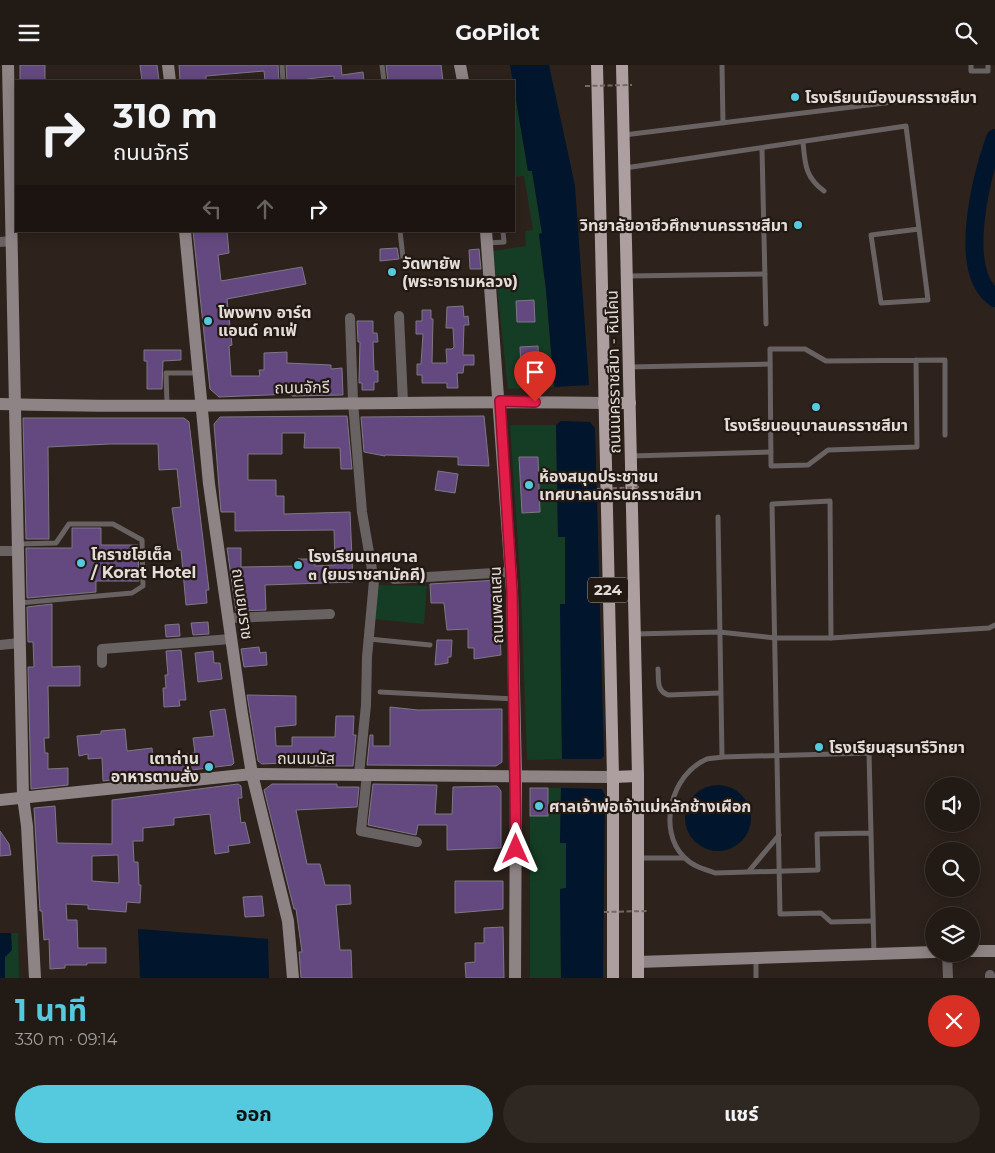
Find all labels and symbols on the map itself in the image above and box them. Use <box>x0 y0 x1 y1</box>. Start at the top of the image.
place label: โรงเรียนเมืองนครราชสีมา <box>805 88 977 107</box>
marker: โรงเรียนเมืองนครราชสีมา <box>789 91 801 103</box>
place label: วิทยาลัยอาชีวศึกษานครราชสีมา <box>579 216 788 235</box>
marker: วิทยาลัยอาชีวศึกษานครราชสีมา <box>792 219 804 231</box>
place label: วัดพายัพ (พระอารามหลวง) <box>402 254 518 291</box>
marker: วัดพายัพ (พระอารามหลวง) <box>386 266 398 278</box>
street label: ถนนนครราชสีมา - หินโคน <box>603 290 624 454</box>
place label: โพงพาง อาร์ต แอนด์ คาเฟ่ <box>218 303 312 340</box>
marker: โพงพาง อาร์ต แอนด์ คาเฟ่ <box>202 315 214 327</box>
pin <box>514 351 556 402</box>
street label: ถนนจักรี <box>274 378 330 397</box>
marker: โรงเรียนอนุบาลนครราชสีมา <box>810 401 822 413</box>
place label: โรงเรียนอนุบาลนครราชสีมา <box>724 416 908 435</box>
place label: ห้องสมุดประชาชน เทศบาลนครนครราชสีมา <box>539 467 702 504</box>
marker: ห้องสมุดประชาชน เทศบาลนครนครราชสีมา <box>523 479 535 491</box>
place label: โคราชโฮเต็ล / Korat Hotel <box>90 545 196 582</box>
place label: โรงเรียนเทศบาล ๓ (ยมราชสามัคคี) <box>308 547 426 584</box>
marker: โคราชโฮเต็ล / Korat Hotel <box>75 557 87 569</box>
marker: โรงเรียนเทศบาล ๓ (ยมราชสามัคคี) <box>292 559 304 571</box>
street label: ถนนพลแสน <box>486 566 507 644</box>
street label: ถนนยมราช <box>228 567 257 641</box>
road number: 224 <box>588 577 628 603</box>
place label: โรงเรียนสุรนารีวิทยา <box>829 738 965 757</box>
marker: โรงเรียนสุรนารีวิทยา <box>813 741 825 753</box>
place label: เตาถ่าน อาหารตามสั่ง <box>111 749 199 786</box>
street label: ถนนมนัส <box>277 749 335 768</box>
marker: เตาถ่าน อาหารตามสั่ง <box>203 761 215 773</box>
place label: ศาลเจ้าพ่อเจ้าแม่หลักช้างเผือก <box>549 797 751 816</box>
marker: ศาลเจ้าพ่อเจ้าแม่หลักช้างเผือก <box>533 800 545 812</box>
position arrow <box>489 822 541 874</box>

